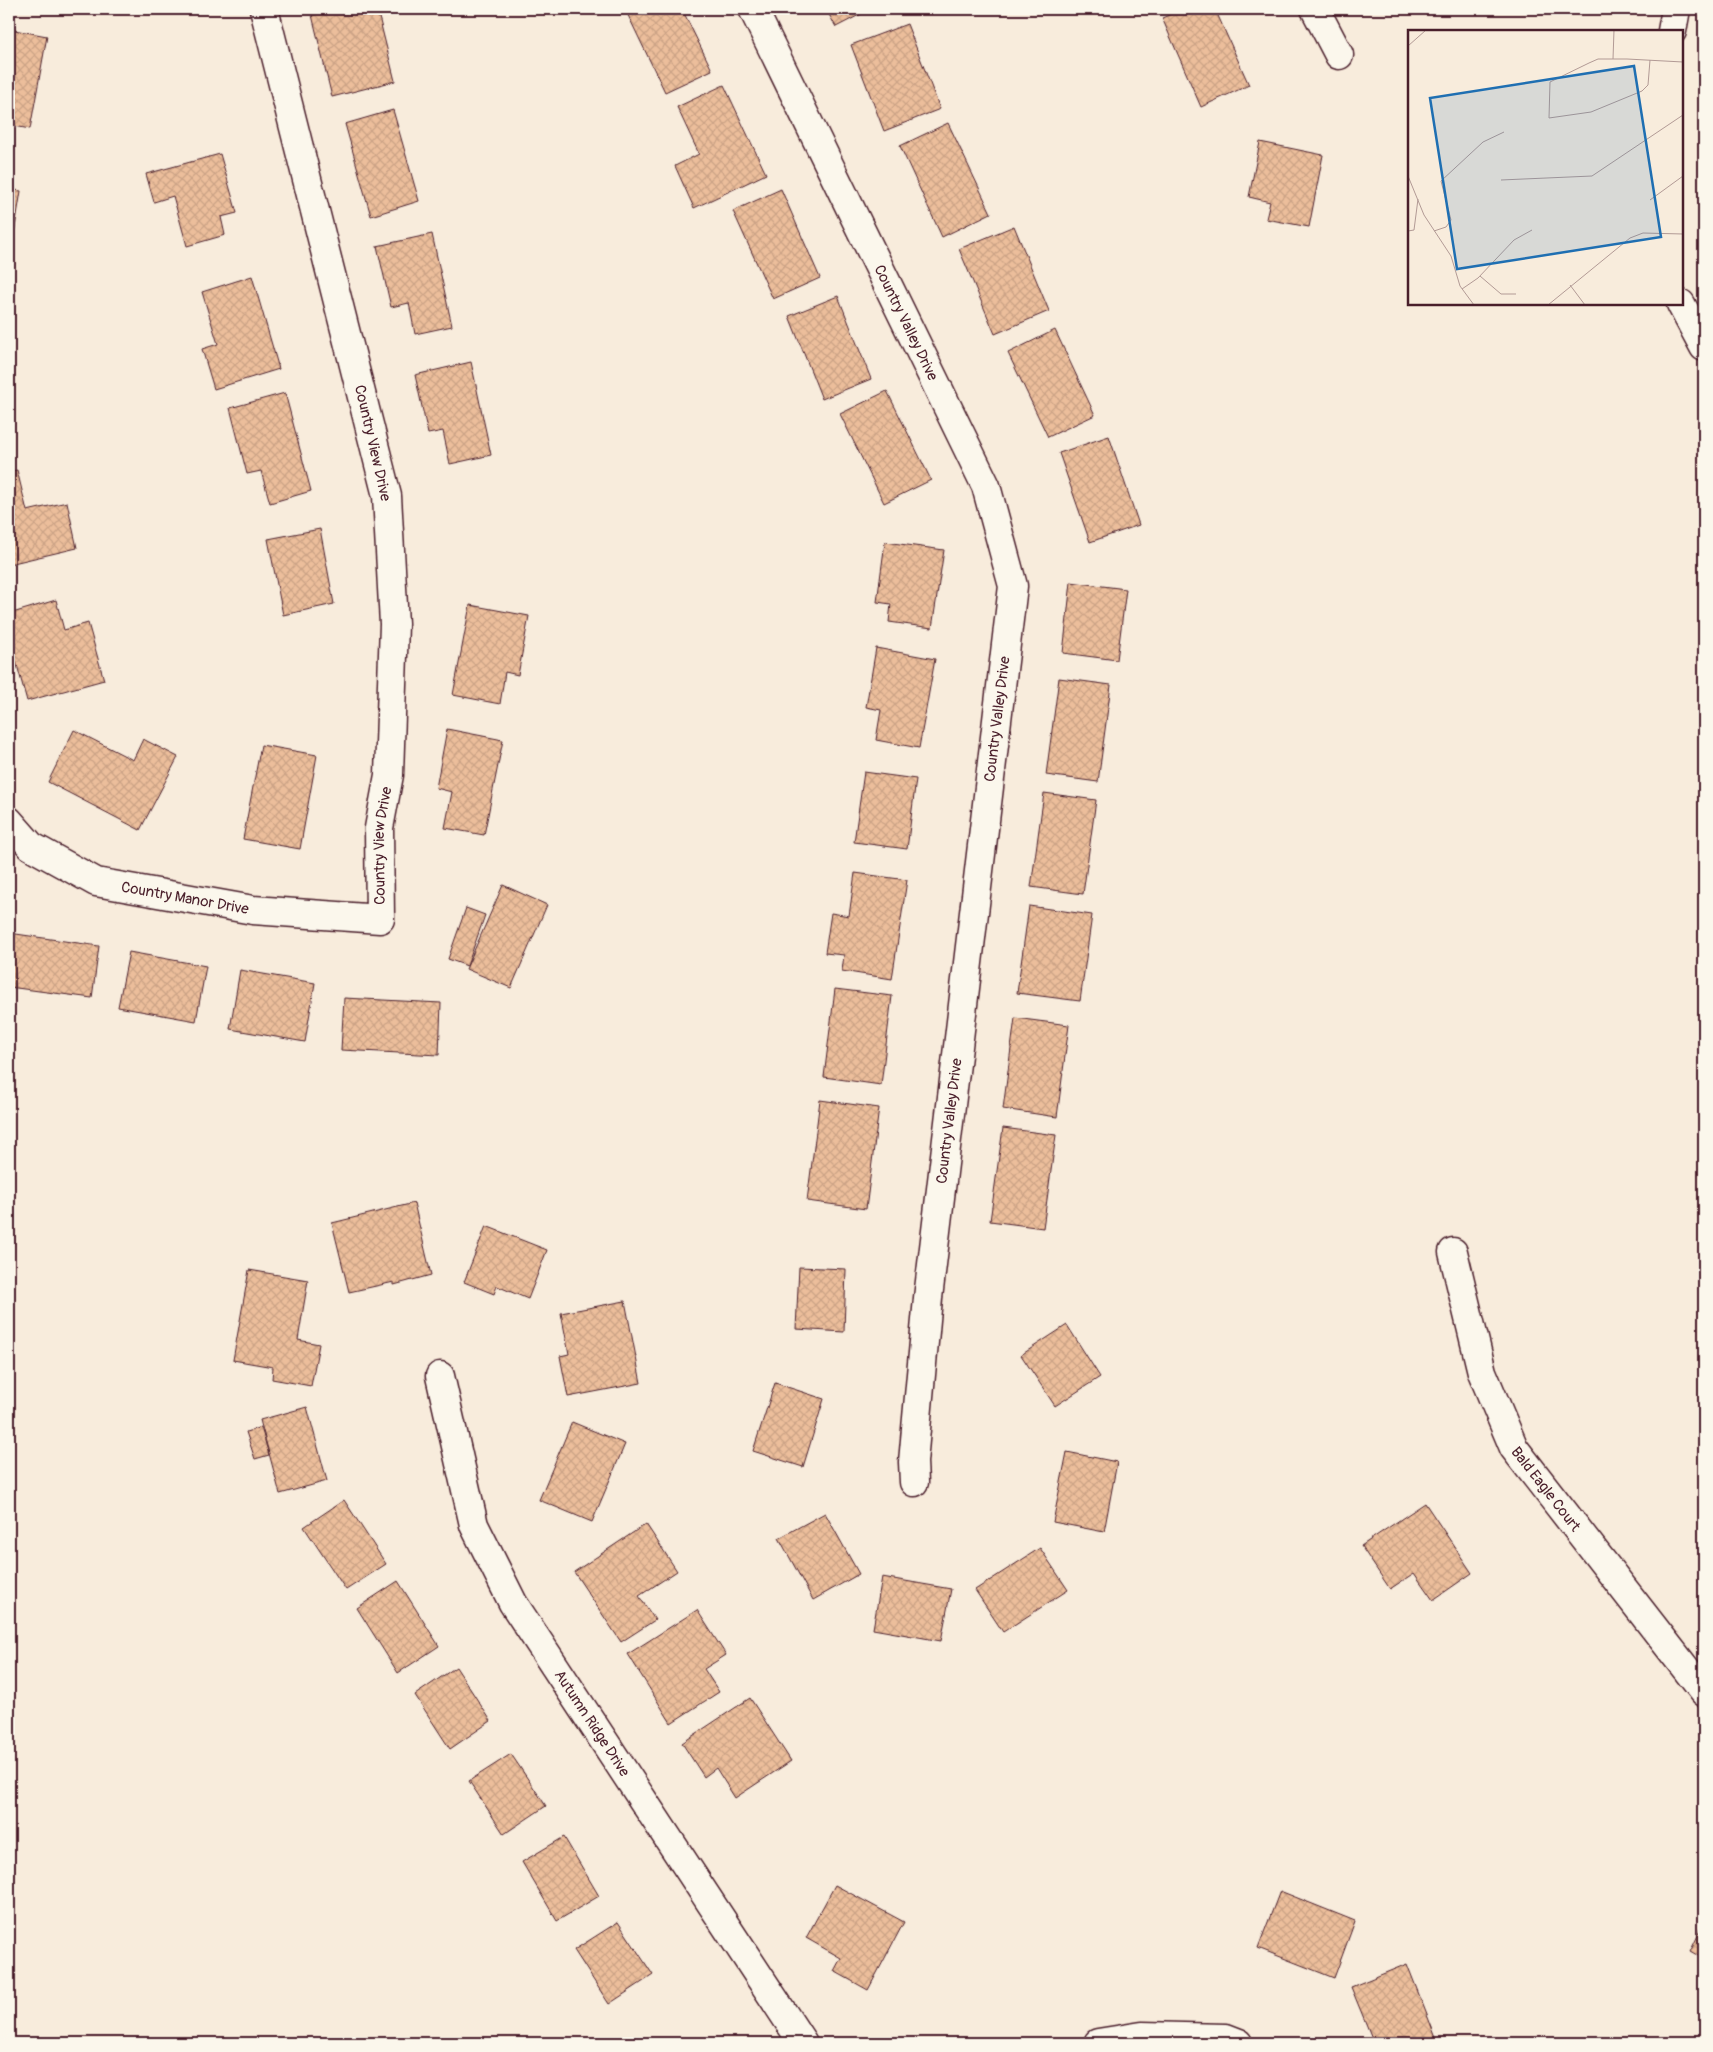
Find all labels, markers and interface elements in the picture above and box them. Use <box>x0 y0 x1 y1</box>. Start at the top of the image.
inset map <box>1408 30 1683 305</box>
street label: Country Valley Drive <box>869 262 942 384</box>
street label: Country View Drive <box>350 383 395 504</box>
street label: Country Valley Drive <box>980 655 1015 783</box>
street label: Country View Drive <box>370 784 397 905</box>
street label: Country Manor Drive <box>120 878 251 919</box>
street label: Country Valley Drive <box>932 1057 967 1185</box>
street label: Bald Eagle Court <box>1507 1443 1585 1536</box>
street label: Autumn Ridge Drive <box>550 1667 634 1781</box>

